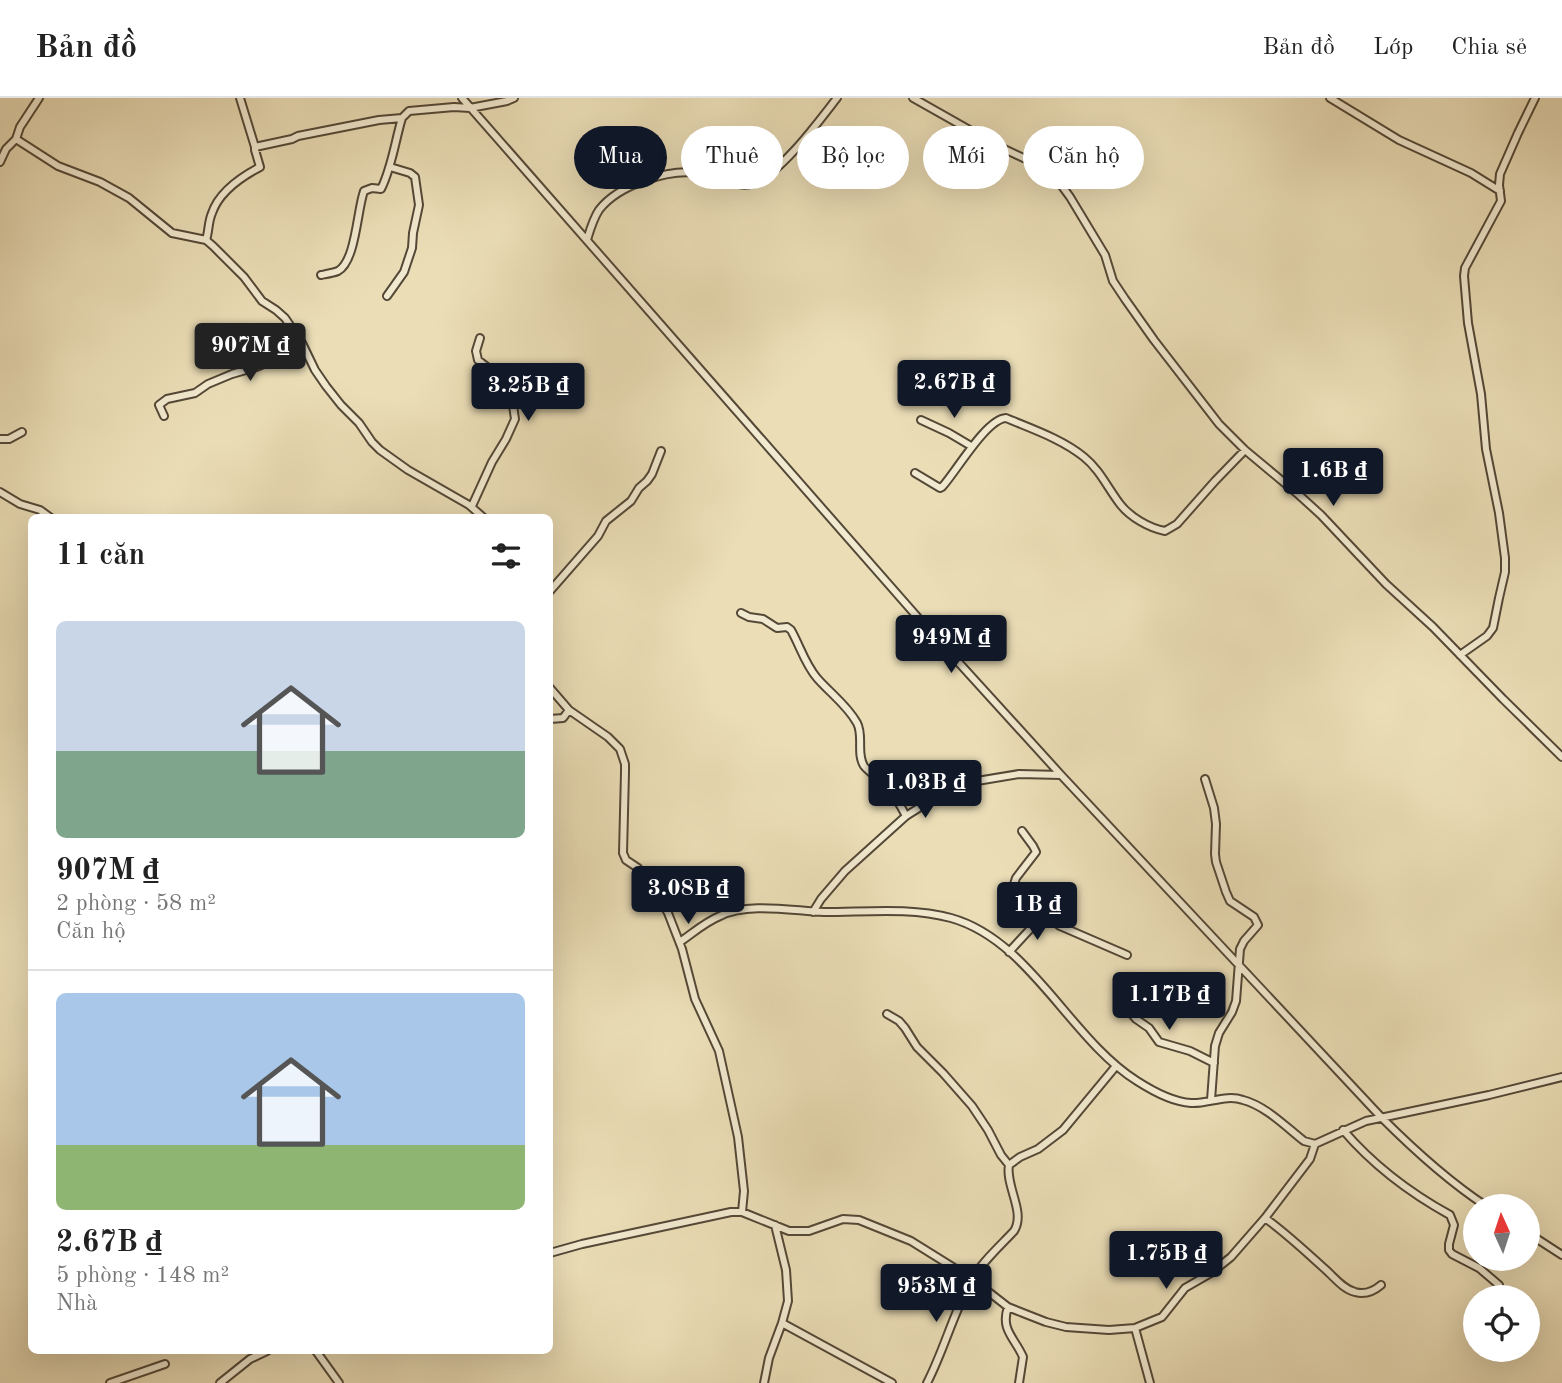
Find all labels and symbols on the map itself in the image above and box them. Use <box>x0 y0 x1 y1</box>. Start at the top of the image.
pin: 907M ₫ <box>193 324 307 383</box>
pin: 2.67B ₫ <box>889 360 1019 420</box>
pin: 3.25B ₫ <box>463 364 593 423</box>
pin: 1.6B ₫ <box>1276 448 1390 508</box>
pin: 949M ₫ <box>894 616 1008 675</box>
pin: 1.03B ₫ <box>860 760 990 820</box>
pin: 3.08B ₫ <box>623 866 753 926</box>
pin: 1B ₫ <box>996 882 1078 942</box>
pin: 1.17B ₫ <box>1104 972 1234 1032</box>
north arrow <box>1463 1194 1540 1270</box>
pin: 1.75B ₫ <box>1101 1232 1231 1291</box>
pin: 953M ₫ <box>879 1264 993 1324</box>

